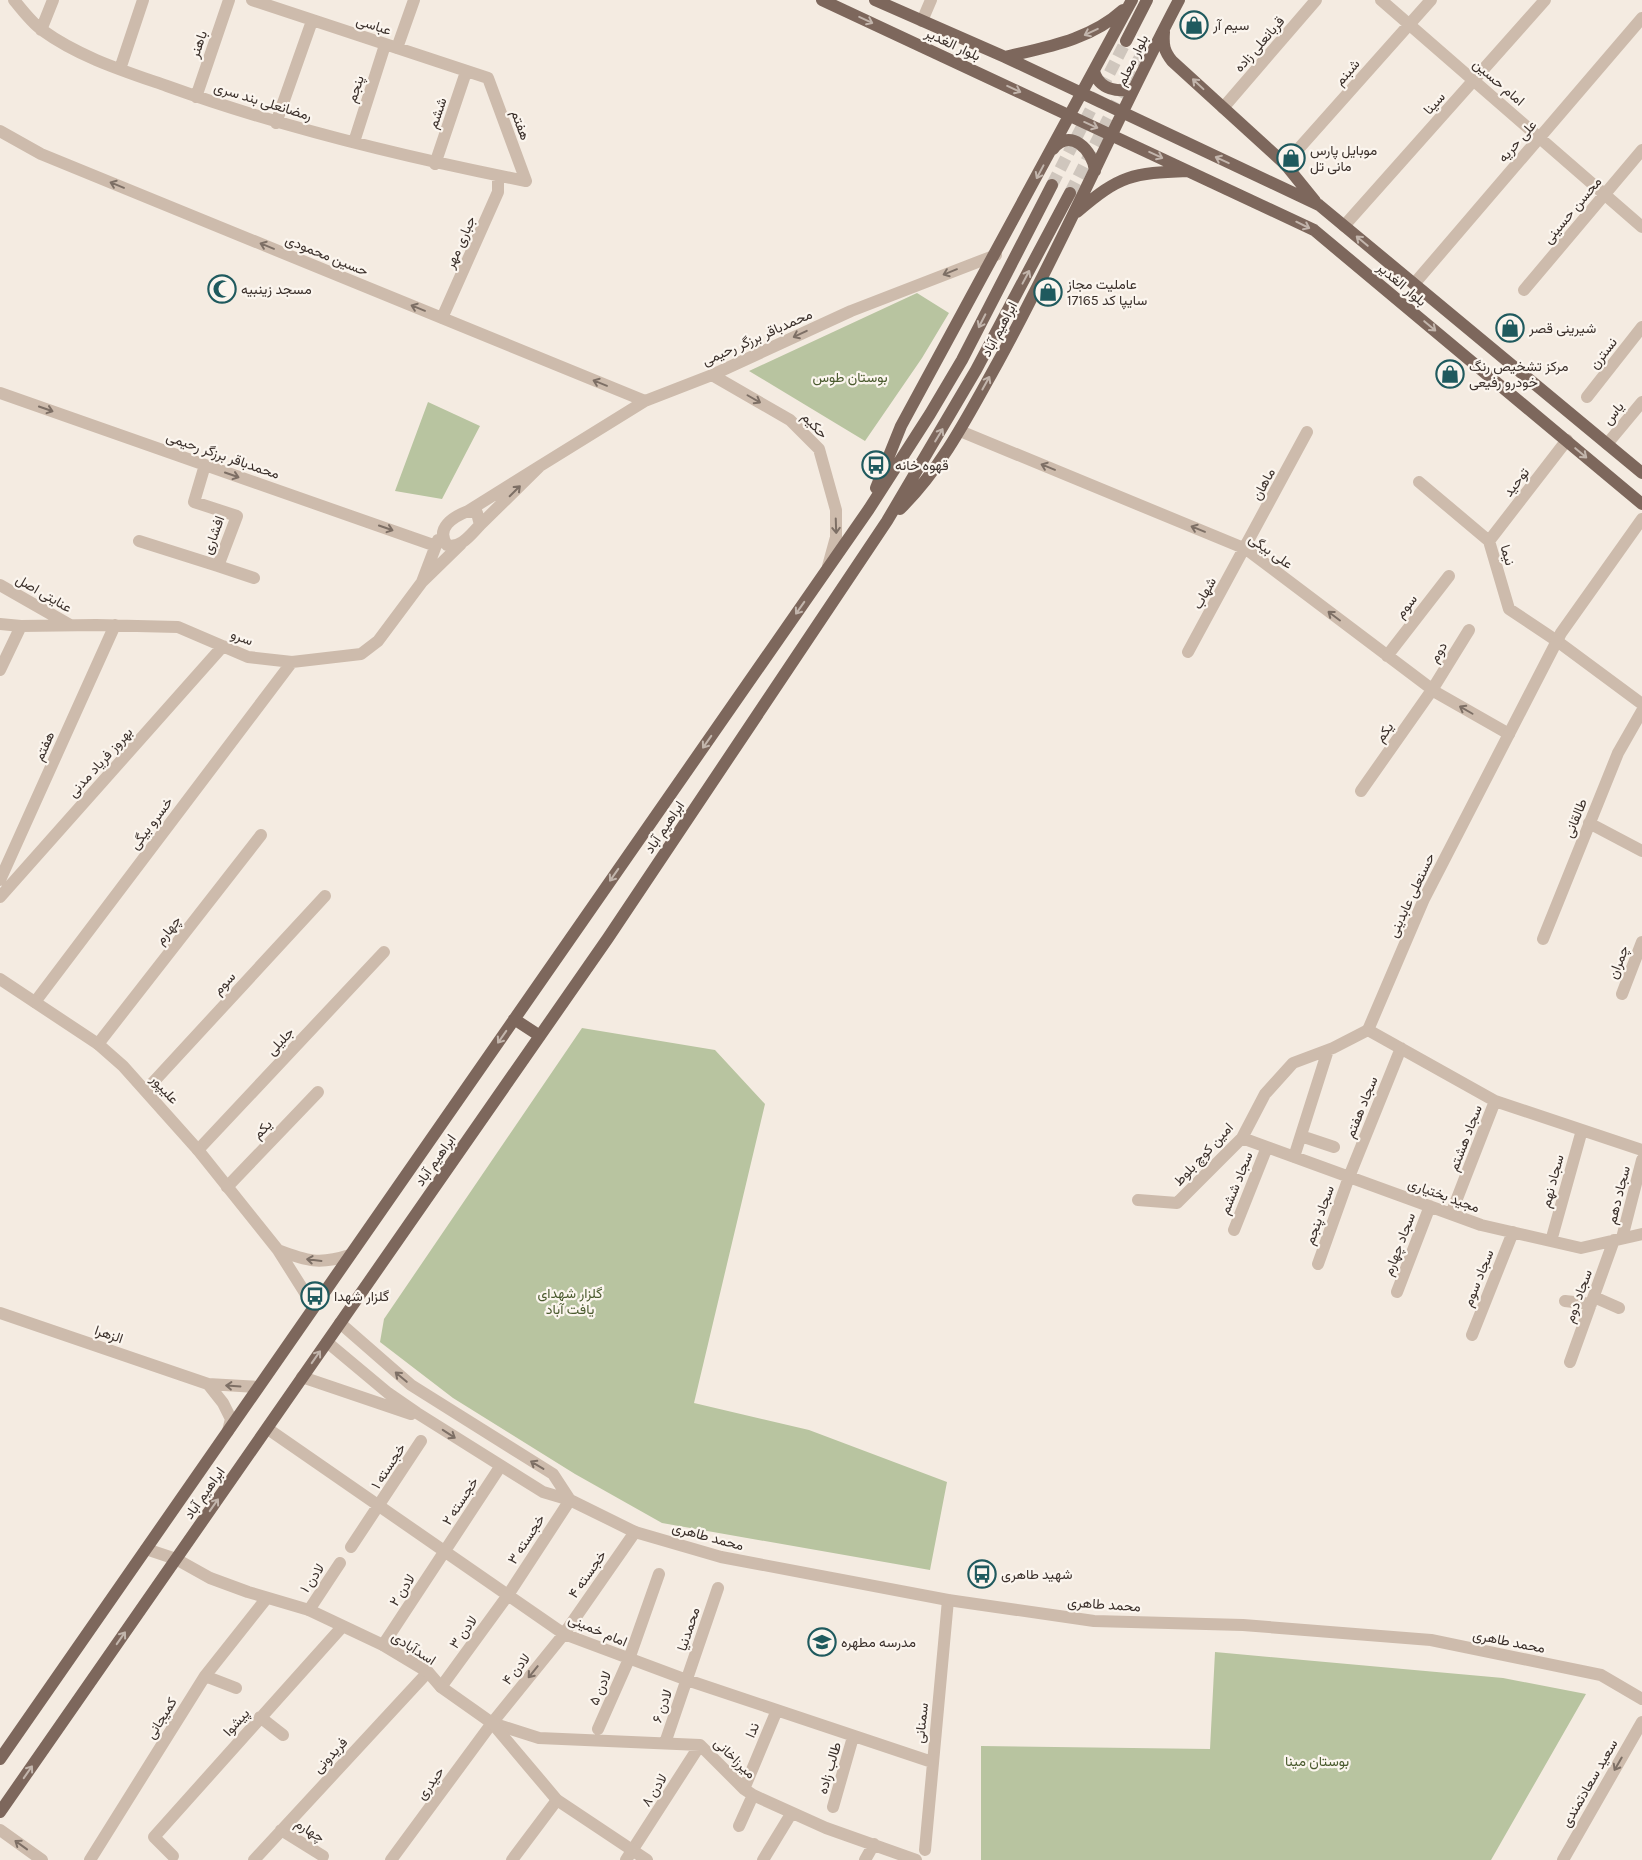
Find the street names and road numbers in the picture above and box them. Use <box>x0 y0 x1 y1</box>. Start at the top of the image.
street label: عباسی <box>354 12 394 39</box>
street label: قربانعلی زاده <box>1231 13 1288 76</box>
street label: بلوار الغدیر <box>921 24 983 65</box>
street label: باهنر <box>186 28 211 61</box>
street label: بلوار معلم <box>1113 32 1152 89</box>
street label: امام حسین <box>1469 55 1528 109</box>
street label: شبنم <box>1331 56 1363 89</box>
street label: پنجم <box>343 73 369 105</box>
street label: رمضانعلی بند سری <box>212 78 314 125</box>
street label: سینا <box>1420 89 1449 118</box>
street label: ششم <box>424 95 451 131</box>
street label: هفتم <box>507 108 534 143</box>
street label: علی حریه <box>1494 117 1540 166</box>
street label: محسن حسینی <box>1539 173 1605 247</box>
street label: جباری مهر <box>441 213 480 272</box>
street label: حسین محمودی <box>283 231 371 280</box>
street label: بلوار الغدیر <box>1373 258 1430 310</box>
street label: ابراهیم آباد <box>978 299 1021 360</box>
street label: محمدباقر برزگر رحیمی <box>700 306 815 369</box>
street label: نسترن <box>1586 334 1621 372</box>
street label: یاس <box>1599 398 1628 428</box>
street label: حکیم <box>798 408 831 442</box>
street label: محمدباقر برزگر رحیمی <box>164 428 282 483</box>
street label: توحید <box>1500 464 1533 500</box>
street label: ماهان <box>1248 465 1279 503</box>
street label: افشاری <box>199 514 228 557</box>
street label: علی بیگی <box>1246 530 1296 573</box>
street label: نیما <box>1496 543 1519 568</box>
street label: عنایتی اصل <box>13 571 75 616</box>
street label: شهاب <box>1189 574 1220 612</box>
street label: سوم <box>1392 591 1421 622</box>
street label: سرو <box>228 626 255 649</box>
street label: دوم <box>1426 639 1451 666</box>
street label: یکم <box>1372 719 1397 746</box>
street label: بهروز فریاد مدنی <box>64 724 136 801</box>
street label: هفتم <box>30 729 59 764</box>
street label: خسرو بیگی <box>126 794 177 853</box>
street label: طالقانی <box>1560 796 1591 840</box>
street label: ابراهیم آباد <box>641 798 688 857</box>
street label: حسنعلی عابدینی <box>1384 850 1438 940</box>
street label: چهارم <box>152 912 186 949</box>
street label: چمران <box>1604 943 1634 982</box>
street label: سوم <box>209 968 239 998</box>
street label: جلیلی <box>263 1024 298 1059</box>
street label: علیپور <box>145 1070 182 1108</box>
street label: سجاد هفتم <box>1341 1074 1381 1140</box>
street label: سجاد هشتم <box>1445 1103 1486 1174</box>
street label: یکم <box>249 1116 276 1143</box>
street label: امین کوچ بلوط <box>1170 1119 1238 1191</box>
street label: ابراهیم آباد <box>411 1131 460 1190</box>
street label: سجاد ششم <box>1216 1149 1257 1217</box>
street label: سجاد نهم <box>1537 1153 1568 1209</box>
street label: سجاد دهم <box>1603 1164 1634 1226</box>
street label: مجید بختیاری <box>1406 1175 1482 1216</box>
street label: سجاد پنجم <box>1301 1183 1339 1247</box>
street label: سجاد چهارم <box>1380 1210 1420 1279</box>
street label: سجاد سوم <box>1459 1247 1498 1309</box>
street label: سجاد دوم <box>1561 1267 1596 1325</box>
street label: الزهرا <box>92 1322 125 1347</box>
street label: خجسته ۱ <box>367 1440 409 1492</box>
street label: ابراهیم آباد <box>180 1464 229 1523</box>
street label: خجسته ۲ <box>439 1474 482 1529</box>
street label: خجسته ۳ <box>504 1511 549 1567</box>
street label: محمد طاهری <box>670 1519 746 1554</box>
street label: خجسته ۴ <box>565 1547 610 1602</box>
street label: لادن ۱ <box>297 1560 328 1596</box>
street label: لادن ۲ <box>386 1571 419 1609</box>
street label: محمد طاهری <box>1067 1593 1141 1616</box>
street label: محمدنیا <box>673 1605 704 1653</box>
street label: امام خمینی <box>566 1610 630 1650</box>
street label: لادن ۳ <box>446 1612 481 1652</box>
street label: محمد طاهری <box>1471 1626 1547 1657</box>
street label: اسدآبادی <box>388 1628 439 1669</box>
street label: لادن ۴ <box>499 1650 534 1688</box>
street label: لادن ۵ <box>585 1668 615 1708</box>
street label: لادن ۶ <box>649 1687 676 1725</box>
street label: کمیجانی <box>142 1694 181 1742</box>
street label: سمنانی <box>911 1702 932 1744</box>
street label: پیشوا <box>220 1705 254 1740</box>
street label: ندا <box>742 1720 763 1740</box>
street label: فریدونی <box>310 1734 351 1777</box>
street label: میرزاخانی <box>710 1734 759 1782</box>
street label: سعید سعادتمندی <box>1557 1736 1621 1830</box>
street label: طالب زاده <box>814 1740 845 1796</box>
street label: حیدری <box>413 1764 448 1803</box>
street label: لادن ۸ <box>638 1771 671 1810</box>
street label: چهارم <box>291 1815 328 1847</box>

